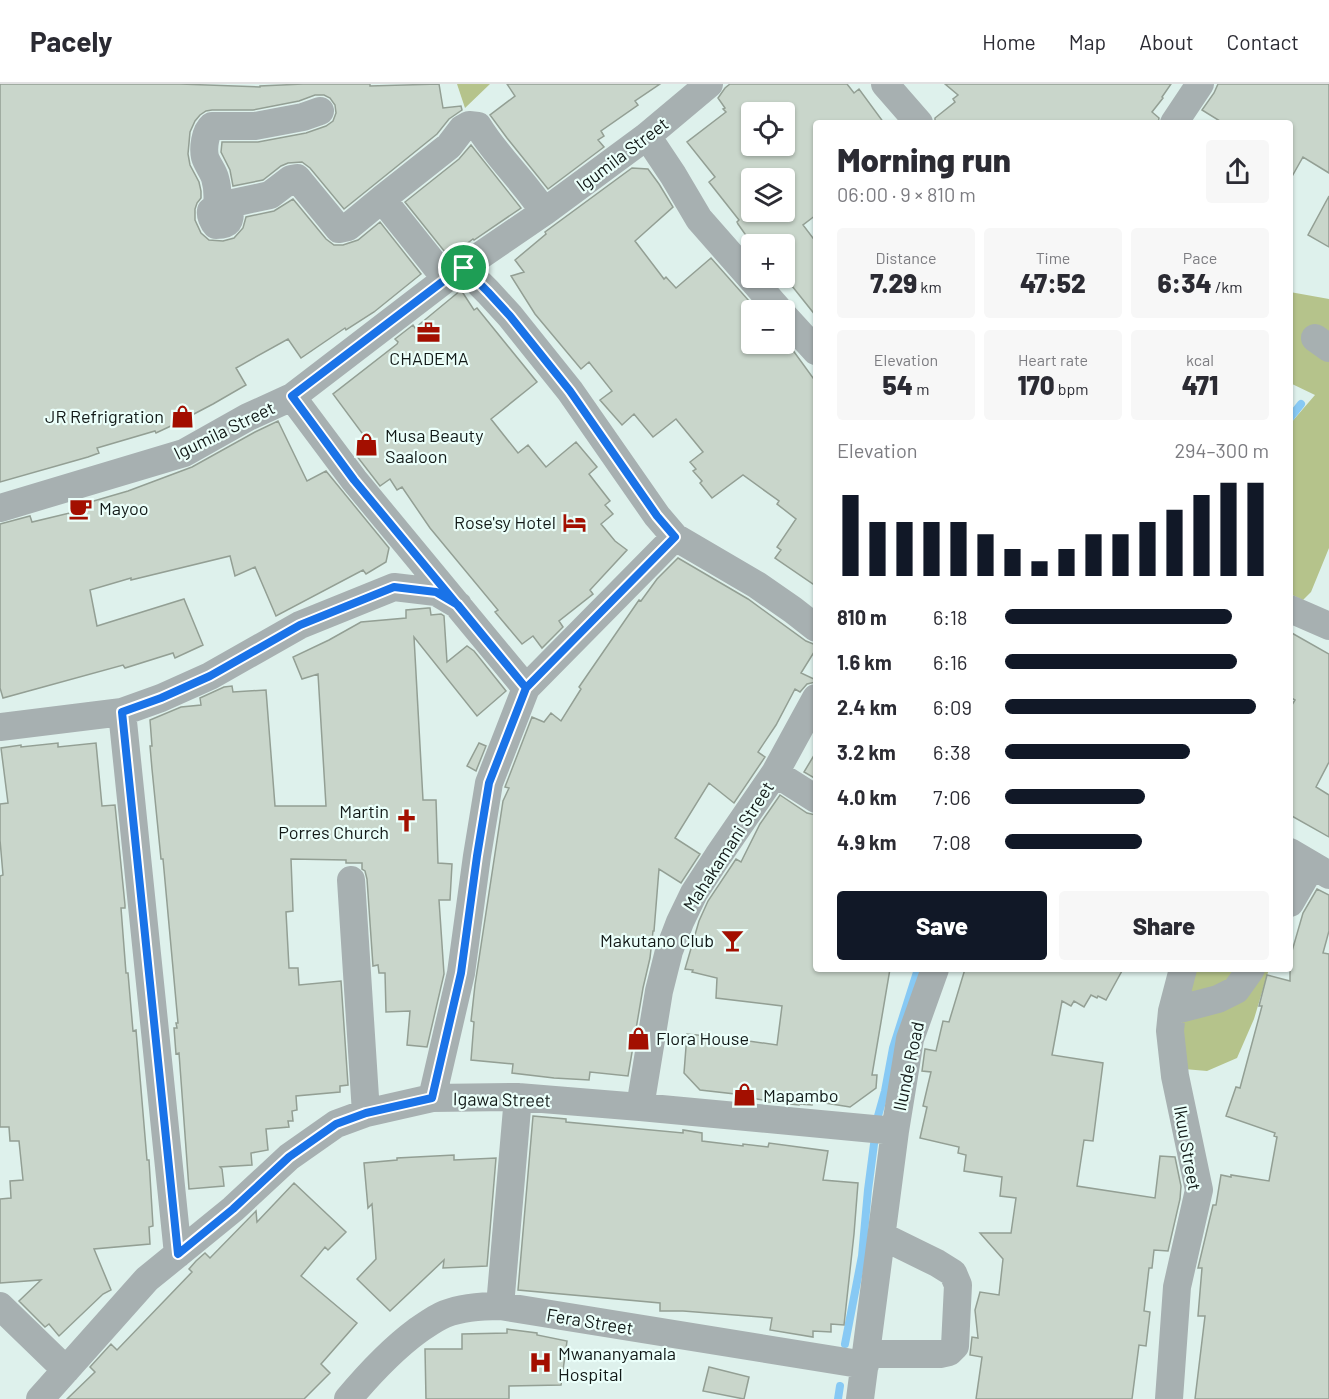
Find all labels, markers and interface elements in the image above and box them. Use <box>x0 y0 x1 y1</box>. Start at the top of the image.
text: Pacely <box>30 24 112 58</box>
text: Home <box>982 29 1036 54</box>
text: Map <box>1069 29 1106 54</box>
text: About <box>1139 29 1194 54</box>
text: Contact <box>1227 29 1299 54</box>
map controls <box>741 102 795 354</box>
button: locate <box>741 102 795 156</box>
street label: Igumila Street <box>572 112 672 196</box>
text: Morning run <box>837 139 1011 179</box>
button: share <box>1206 140 1269 203</box>
button: layers <box>741 168 795 222</box>
text: 06:00 · 9 × 810 m <box>837 182 976 206</box>
button: + <box>741 234 795 288</box>
pin <box>438 242 489 293</box>
text: Distance <box>876 248 936 267</box>
text: Time <box>1036 248 1070 267</box>
text: Pace <box>1183 248 1217 267</box>
icon: arrive <box>447 251 480 284</box>
text: 7.29 <box>870 267 917 298</box>
text: 47:52 <box>1020 267 1086 298</box>
text: 6:34 <box>1157 267 1212 298</box>
text: km <box>917 277 942 296</box>
text: /km <box>1212 277 1243 296</box>
button: − <box>741 300 795 354</box>
office icon: CHADEMA <box>416 319 442 345</box>
place label: CHADEMA <box>389 347 469 369</box>
text: Elevation <box>874 350 938 369</box>
text: Heart rate <box>1018 350 1088 369</box>
text: kcal <box>1186 350 1214 369</box>
text: 54 <box>883 369 913 400</box>
text: 170 <box>1017 369 1055 400</box>
text: 471 <box>1182 369 1218 400</box>
text: m <box>913 379 929 398</box>
text: bpm <box>1055 379 1089 398</box>
street label: Igumila Street <box>170 396 278 464</box>
shop icon: JR Refrigration <box>169 403 195 429</box>
place label: JR Refrigration <box>45 405 164 427</box>
place label: Musa Beauty Saaloon <box>385 424 483 467</box>
shop icon: Musa Beauty Saaloon <box>354 432 380 458</box>
text: Elevation <box>837 438 918 462</box>
text: 294–300 m <box>1174 438 1269 462</box>
cafe icon: Mayoo <box>68 495 94 521</box>
place label: Mayoo <box>99 497 149 519</box>
hotel icon: Rose'sy Hotel <box>561 509 587 535</box>
place label: Rose'sy Hotel <box>454 511 556 533</box>
text: 810 m <box>837 605 887 629</box>
text: 6:18 <box>933 605 968 629</box>
text: 1.6 km <box>837 650 892 674</box>
text: 6:16 <box>933 650 967 674</box>
text: 2.4 km <box>837 695 897 719</box>
text: 6:09 <box>933 695 972 719</box>
text: 3.2 km <box>837 740 896 764</box>
text: 6:38 <box>933 740 971 764</box>
street label: Mahakamani Street <box>678 777 778 915</box>
text: 4.0 km <box>837 785 897 809</box>
text: 7:06 <box>933 785 971 809</box>
place label: Martin Porres Church <box>278 800 389 843</box>
church icon: Martin Porres Church <box>394 808 420 834</box>
text: 4.9 km <box>837 830 896 854</box>
text: 7:08 <box>933 830 971 854</box>
button: Save <box>837 891 1047 960</box>
button: Share <box>1059 891 1269 960</box>
bar icon: Makutano Club <box>719 927 745 953</box>
place label: Makutano Club <box>600 929 714 951</box>
street label: Ilunde Road <box>888 1019 928 1113</box>
shop icon: Flora House <box>625 1025 651 1051</box>
place label: Flora House <box>656 1027 749 1049</box>
shop icon: Mapambo <box>732 1082 758 1108</box>
place label: Mapambo <box>763 1084 839 1106</box>
street label: Igawa Street <box>453 1087 551 1111</box>
street label: Ikuu Street <box>1170 1104 1206 1192</box>
street label: Fera Street <box>545 1303 635 1339</box>
place label: Mwananyamala Hospital <box>558 1342 676 1385</box>
hospital icon: Mwananyamala Hospital <box>527 1350 553 1376</box>

